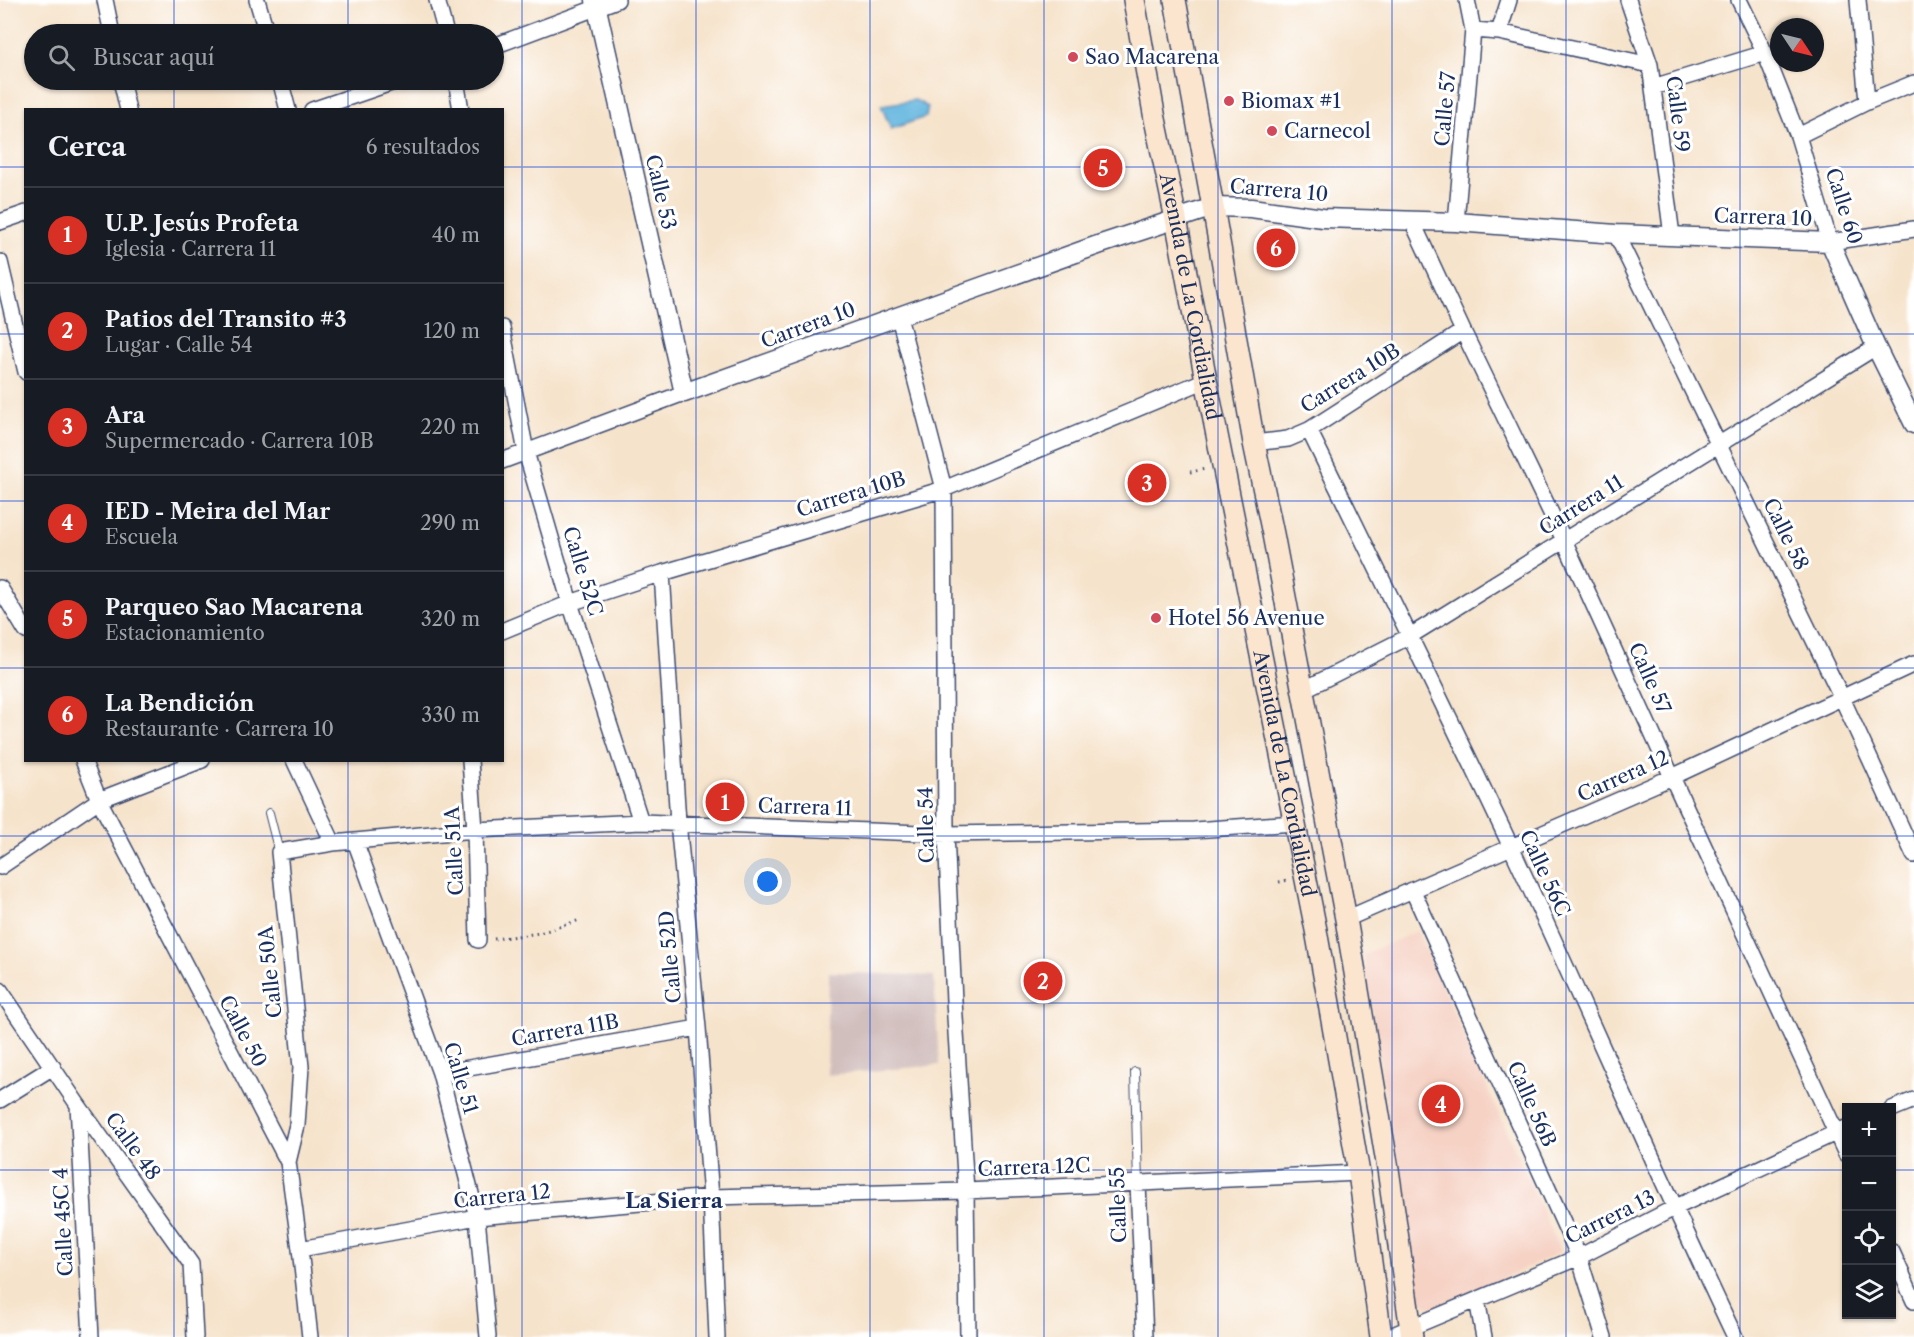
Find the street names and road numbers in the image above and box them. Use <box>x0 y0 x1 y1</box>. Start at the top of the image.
street label: Calle 57 <box>1430 70 1460 147</box>
street label: Calle 59 <box>1661 74 1695 154</box>
street label: Calle 53 <box>641 152 681 232</box>
street label: Calle 60 <box>1820 165 1868 247</box>
street label: Avenida de La Cordialidad <box>1155 170 1226 422</box>
street label: Carrera 10 <box>1229 174 1329 206</box>
street label: Carrera 10 <box>1713 203 1813 231</box>
street label: Carrera 10 <box>757 297 859 353</box>
street label: Carrera 10B <box>1296 338 1404 418</box>
street label: Carrera 10B <box>794 466 908 522</box>
street label: Carrera 11 <box>1535 469 1628 540</box>
street label: Calle 58 <box>1758 494 1814 574</box>
street label: Calle 52C <box>558 523 608 619</box>
street label: Calle 57 <box>1624 639 1676 717</box>
street label: Avenida de La Cordialidad <box>1248 647 1321 899</box>
street label: Carrera 12 <box>1574 745 1672 807</box>
street label: Calle 54 <box>913 786 939 864</box>
street label: Carrera 11 <box>757 793 853 821</box>
street label: Calle 51A <box>440 805 468 896</box>
street label: Calle 56C <box>1515 826 1575 920</box>
street label: Calle 52D <box>654 910 686 1004</box>
street label: Calle 50A <box>253 924 287 1019</box>
street label: Calle 50 <box>214 991 272 1071</box>
street label: Carrera 11B <box>509 1009 621 1051</box>
street label: Calle 51 <box>439 1039 483 1117</box>
street label: Calle 56B <box>1503 1058 1561 1150</box>
street label: Calle 48 <box>100 1107 166 1185</box>
street label: Carrera 12C <box>977 1153 1091 1181</box>
street label: Calle 45C 4 <box>48 1167 78 1277</box>
street label: Calle 55 <box>1105 1167 1131 1243</box>
street label: Carrera 12 <box>452 1179 552 1213</box>
street label: Carrera 13 <box>1561 1185 1659 1249</box>

